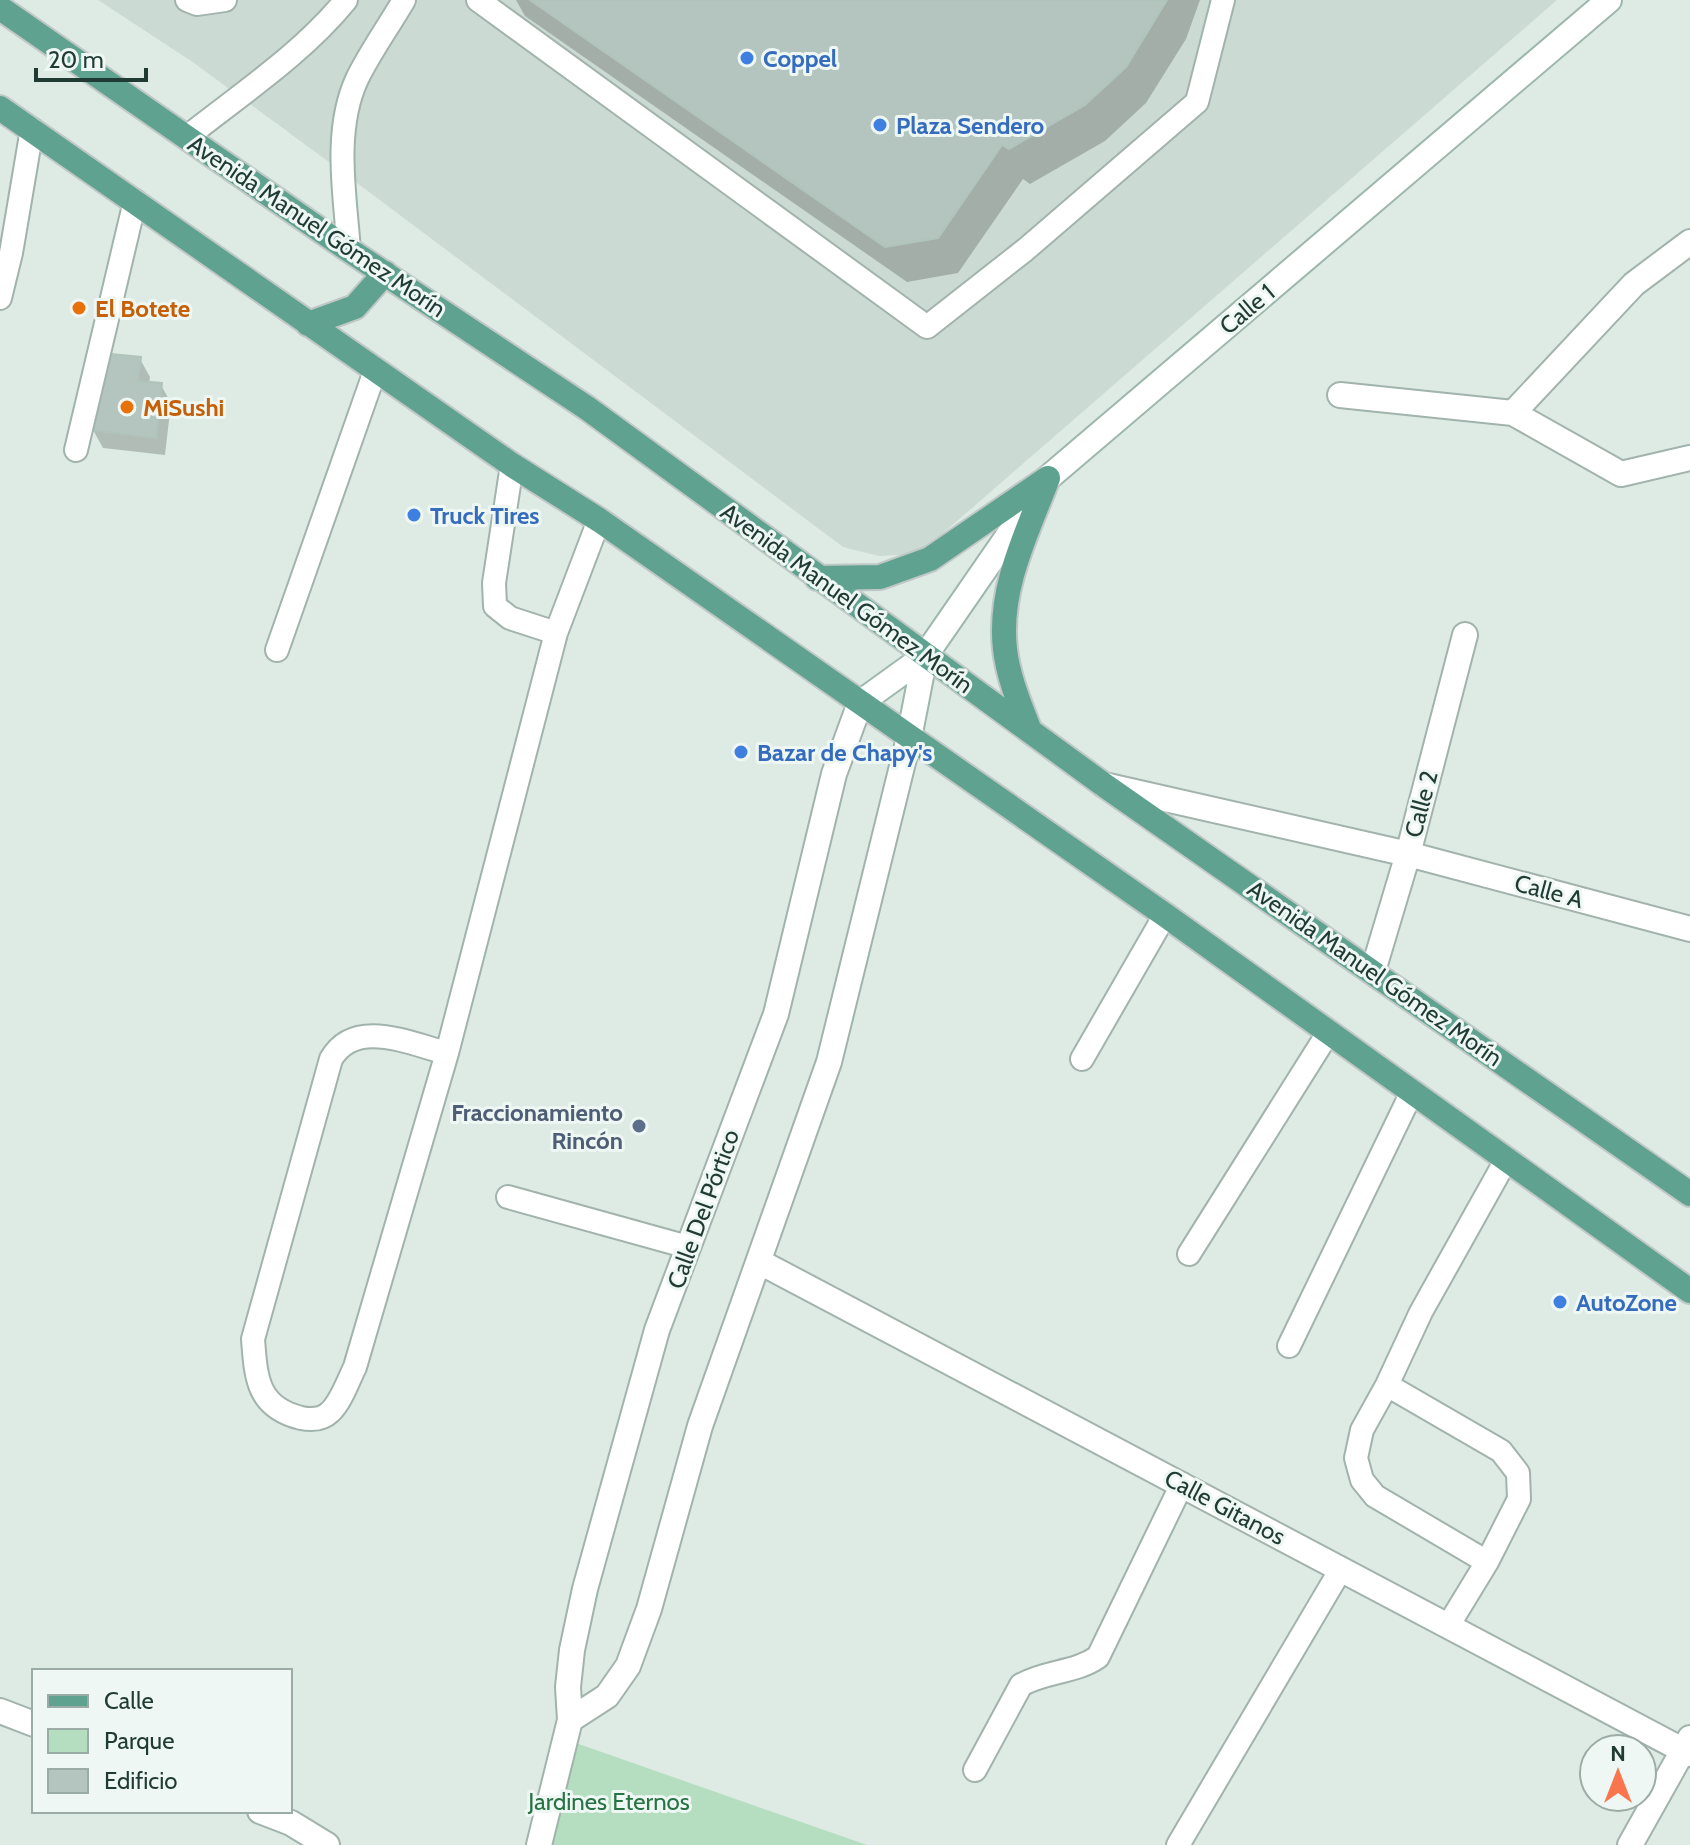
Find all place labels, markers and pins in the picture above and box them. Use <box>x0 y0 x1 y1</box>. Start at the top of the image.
place label: Coppel <box>763 44 837 73</box>
marker: Coppel <box>738 49 756 67</box>
place label: Plaza Sendero <box>896 111 1044 140</box>
marker: Plaza Sendero <box>871 116 889 134</box>
place label: El Botete <box>95 294 190 323</box>
marker: El Botete <box>70 299 88 317</box>
place label: MiSushi <box>143 393 224 422</box>
marker: MiSushi <box>118 398 136 416</box>
place label: Truck Tires <box>430 501 540 530</box>
marker: Truck Tires <box>405 506 423 524</box>
place label: Bazar de Chapy's <box>757 738 932 767</box>
marker: Bazar de Chapy's <box>732 743 750 761</box>
place label: Fraccionamiento Rincón <box>451 1098 623 1155</box>
marker: Fraccionamiento Rincón <box>630 1117 648 1135</box>
place label: AutoZone <box>1576 1288 1677 1317</box>
marker: AutoZone <box>1551 1293 1569 1311</box>

